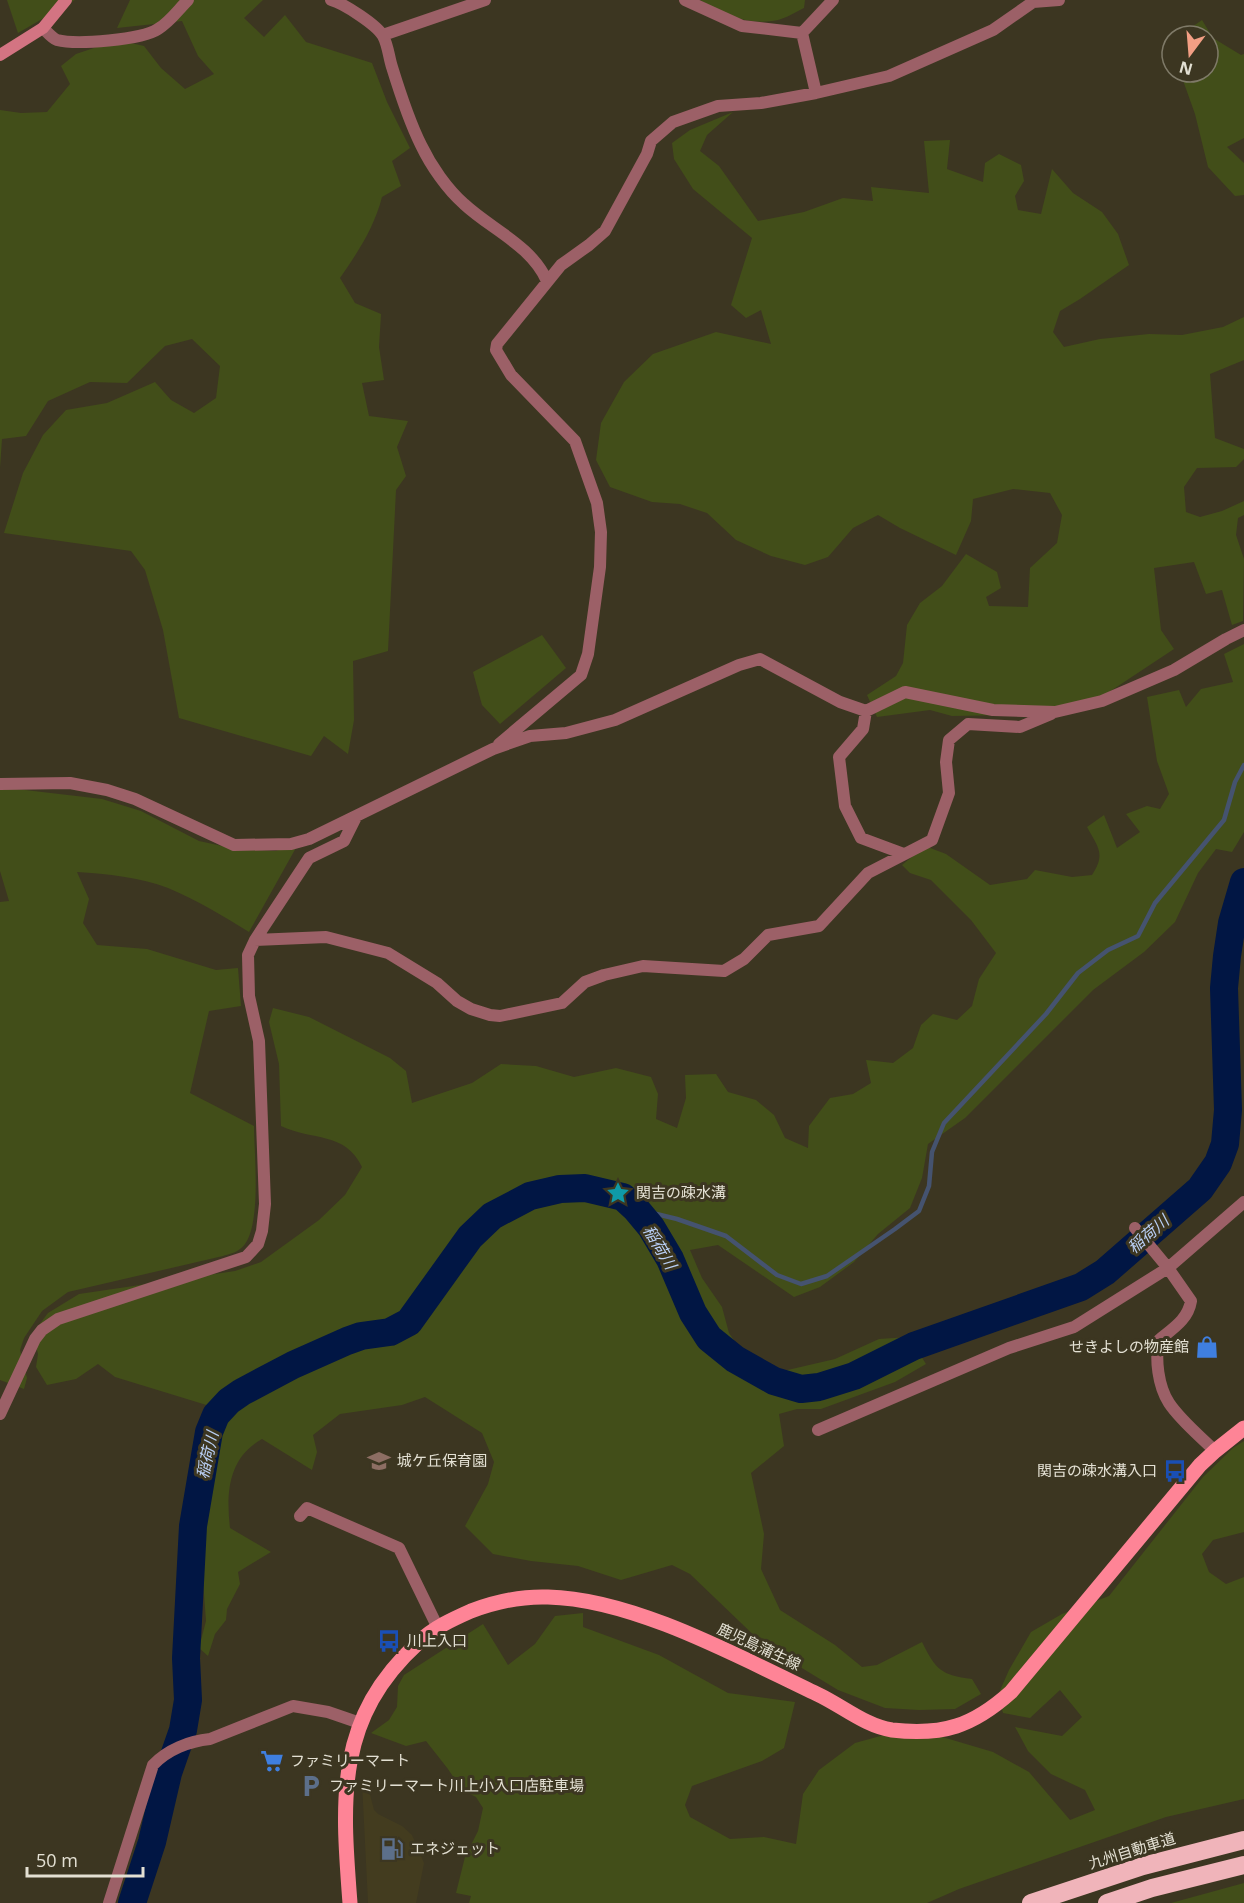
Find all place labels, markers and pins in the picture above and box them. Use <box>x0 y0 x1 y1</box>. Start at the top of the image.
place icon: 関吉の疎水溝 <box>605 1180 631 1206</box>
place label: 関吉の疎水溝 <box>636 1182 726 1202</box>
shop icon: せきよしの物産館 <box>1194 1334 1220 1360</box>
place label: せきよしの物産館 <box>1069 1336 1189 1356</box>
school or university icon: 城ケ丘保育園 <box>366 1448 392 1474</box>
place label: 城ケ丘保育園 <box>397 1450 487 1470</box>
bus stop icon: 関吉の疎水溝入口 <box>1162 1458 1188 1484</box>
place label: 関吉の疎水溝入口 <box>1037 1460 1157 1480</box>
bus stop icon: 川上入口 <box>376 1628 402 1654</box>
place label: 川上入口 <box>407 1630 467 1650</box>
supermarket icon: ファミリーマート <box>259 1748 285 1774</box>
place label: ファミリーマート <box>290 1750 410 1770</box>
parking icon: ファミリーマート川上小入口店駐車場 <box>298 1773 324 1799</box>
place label: ファミリーマート川上小入口店駐車場 <box>329 1775 584 1795</box>
fuel station icon: エネジェット <box>379 1836 405 1862</box>
place label: エネジェット <box>410 1838 500 1858</box>

